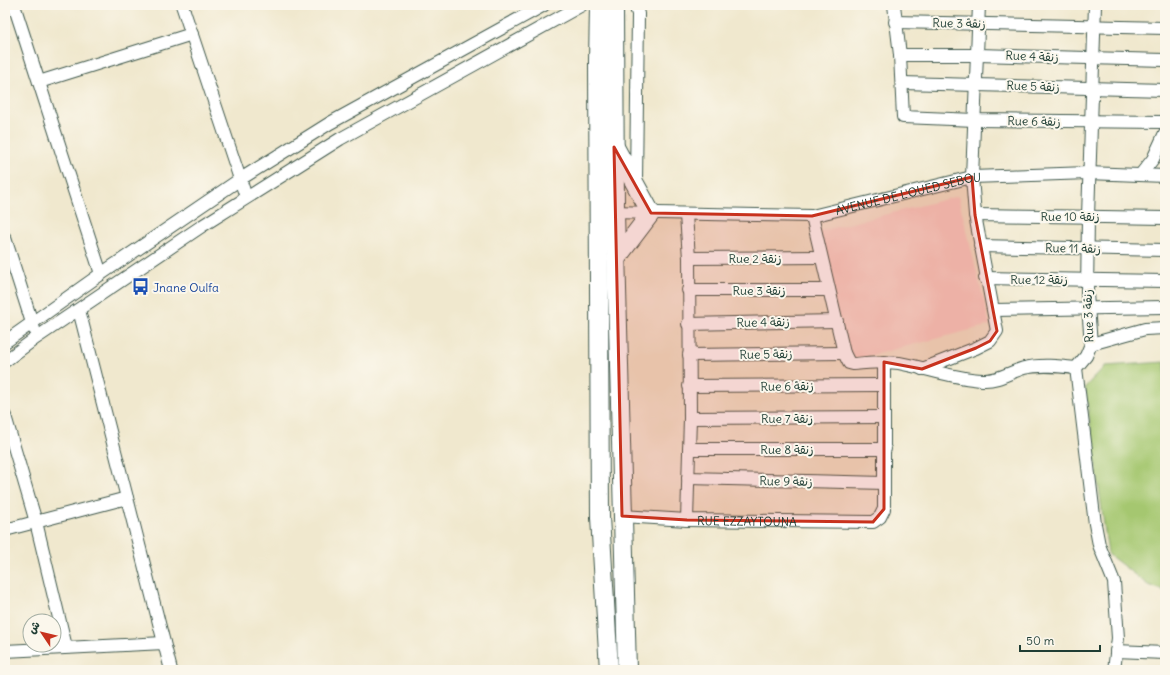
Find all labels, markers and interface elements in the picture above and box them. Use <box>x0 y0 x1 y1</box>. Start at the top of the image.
street label: Rue 3 زنقة <box>932 15 986 31</box>
street label: Rue 4 زنقة <box>1005 48 1059 64</box>
street label: Rue 5 زنقة <box>1006 78 1060 94</box>
street label: Rue 6 زنقة <box>1007 113 1061 129</box>
street label: AVENUE DE L'OUED SEBOU <box>834 169 981 218</box>
street label: Rue 10 زنقة <box>1040 209 1100 224</box>
street label: Rue 11 زنقة <box>1045 240 1101 256</box>
street label: Rue 2 زنقة <box>729 251 781 266</box>
street label: Rue 12 زنقة <box>1010 272 1068 287</box>
bus stop icon: Jnane Oulfa <box>130 277 150 297</box>
place label: Jnane Oulfa <box>153 280 219 295</box>
street label: Rue 3 زنقة <box>732 283 786 298</box>
street label: Rue 3 زنقة <box>1080 289 1096 343</box>
street label: Rue 4 زنقة <box>736 314 790 330</box>
street label: Rue 5 زنقة <box>739 346 793 362</box>
street label: Rue 6 زنقة <box>760 378 814 394</box>
street label: Rue 7 زنقة <box>761 411 813 426</box>
street label: Rue 8 زنقة <box>760 442 814 457</box>
street label: Rue 9 زنقة <box>759 473 813 489</box>
street label: RUE EZZAYTOUNA <box>697 513 797 529</box>
north arrow <box>22 613 62 653</box>
text: ش <box>25 618 43 636</box>
scale bar <box>1020 627 1100 653</box>
text: 50 m <box>1026 633 1055 648</box>

